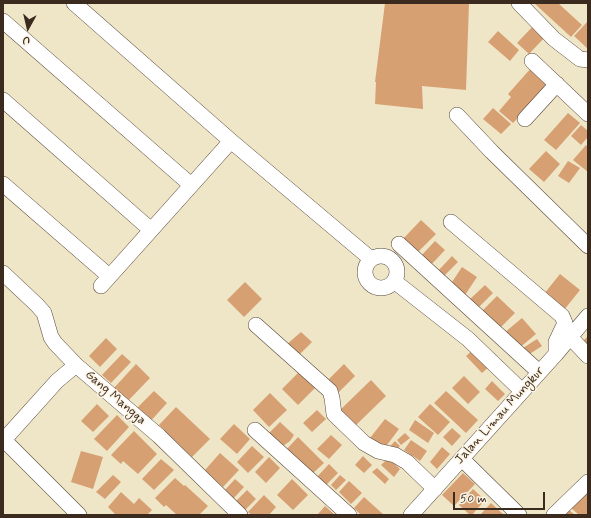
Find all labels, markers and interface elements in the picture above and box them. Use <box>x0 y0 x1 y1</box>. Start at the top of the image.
north arrow <box>8 8 48 48</box>
text: U <box>22 32 31 47</box>
street label: Jalan Limau Mungkur <box>452 364 548 468</box>
street label: Gang Mangga <box>81 367 149 429</box>
scale bar <box>455 484 547 510</box>
text: 50 m <box>460 491 487 507</box>

